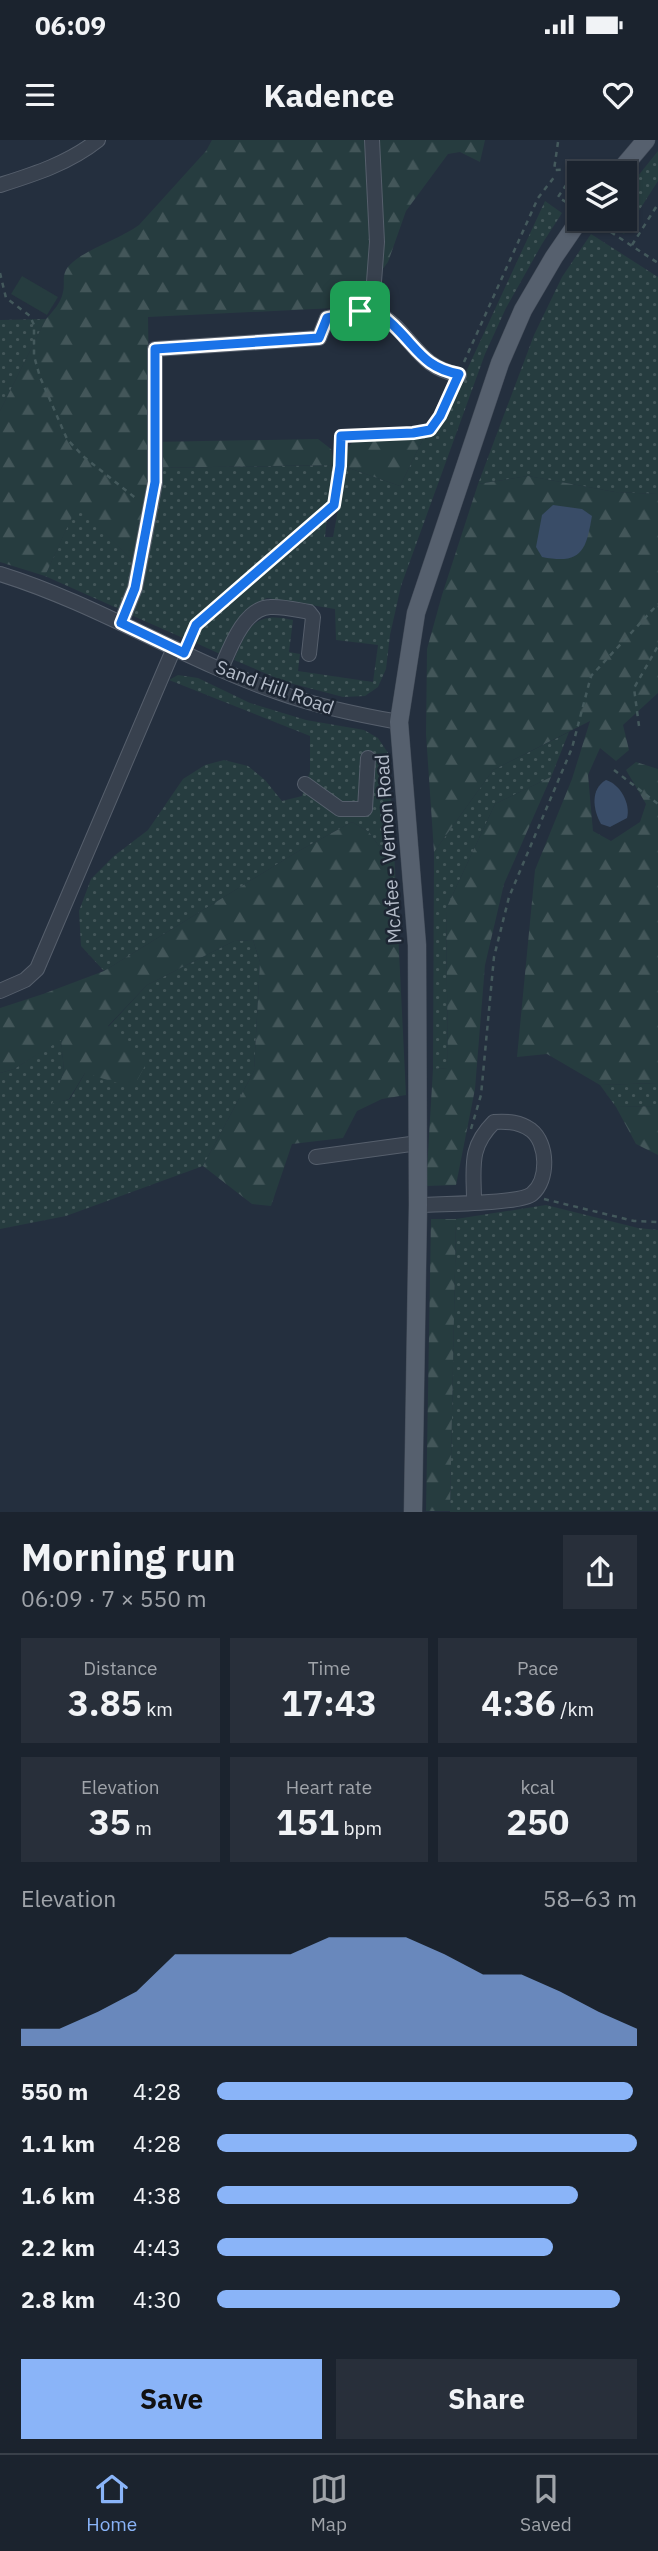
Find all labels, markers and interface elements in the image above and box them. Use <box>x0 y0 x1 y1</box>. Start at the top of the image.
text: 06:09 <box>35 8 106 42</box>
text: Kadence <box>263 74 395 116</box>
icon: menu <box>21 76 59 114</box>
icon: heart <box>599 76 637 114</box>
map controls <box>567 161 637 231</box>
button: layers <box>567 161 637 231</box>
pin <box>330 281 390 341</box>
icon: arrive <box>341 292 379 330</box>
street label: Sand Hill Road <box>213 655 337 719</box>
street label: McAfee - Vernon Road <box>369 754 407 944</box>
text: Morning run <box>21 1532 236 1581</box>
button: share <box>563 1535 637 1609</box>
text: 06:09 · 7 × 550 m <box>21 1583 207 1613</box>
text: Distance <box>83 1656 157 1680</box>
text: Time <box>308 1656 350 1680</box>
text: Pace <box>517 1656 558 1680</box>
text: 3.85 <box>68 1680 142 1726</box>
text: 17:43 <box>281 1680 377 1726</box>
text: 4:36 <box>481 1680 556 1726</box>
text: km <box>142 1697 173 1721</box>
text: /km <box>556 1697 594 1721</box>
text: Elevation <box>81 1775 160 1799</box>
text: Heart rate <box>286 1775 372 1799</box>
text: kcal <box>520 1775 555 1799</box>
text: 35 <box>89 1799 131 1845</box>
text: 151 <box>276 1799 339 1845</box>
text: 250 <box>506 1799 569 1845</box>
text: m <box>131 1816 152 1840</box>
text: bpm <box>339 1816 382 1840</box>
text: Elevation <box>21 1883 116 1913</box>
text: 58–63 m <box>543 1883 637 1913</box>
text: 550 m <box>21 2076 88 2106</box>
text: 4:28 <box>133 2076 181 2106</box>
text: 1.1 km <box>21 2128 95 2158</box>
text: 4:28 <box>133 2128 181 2158</box>
text: 1.6 km <box>21 2180 95 2210</box>
text: 4:38 <box>133 2180 181 2210</box>
text: 2.2 km <box>21 2232 95 2262</box>
text: 4:43 <box>133 2232 181 2262</box>
text: 2.8 km <box>21 2284 95 2314</box>
text: 4:30 <box>133 2284 181 2314</box>
button: Save <box>21 2359 322 2439</box>
button: Share <box>336 2359 637 2439</box>
tab: Home <box>86 2470 137 2536</box>
tab: Map <box>310 2470 348 2536</box>
tab: Saved <box>520 2470 572 2536</box>

